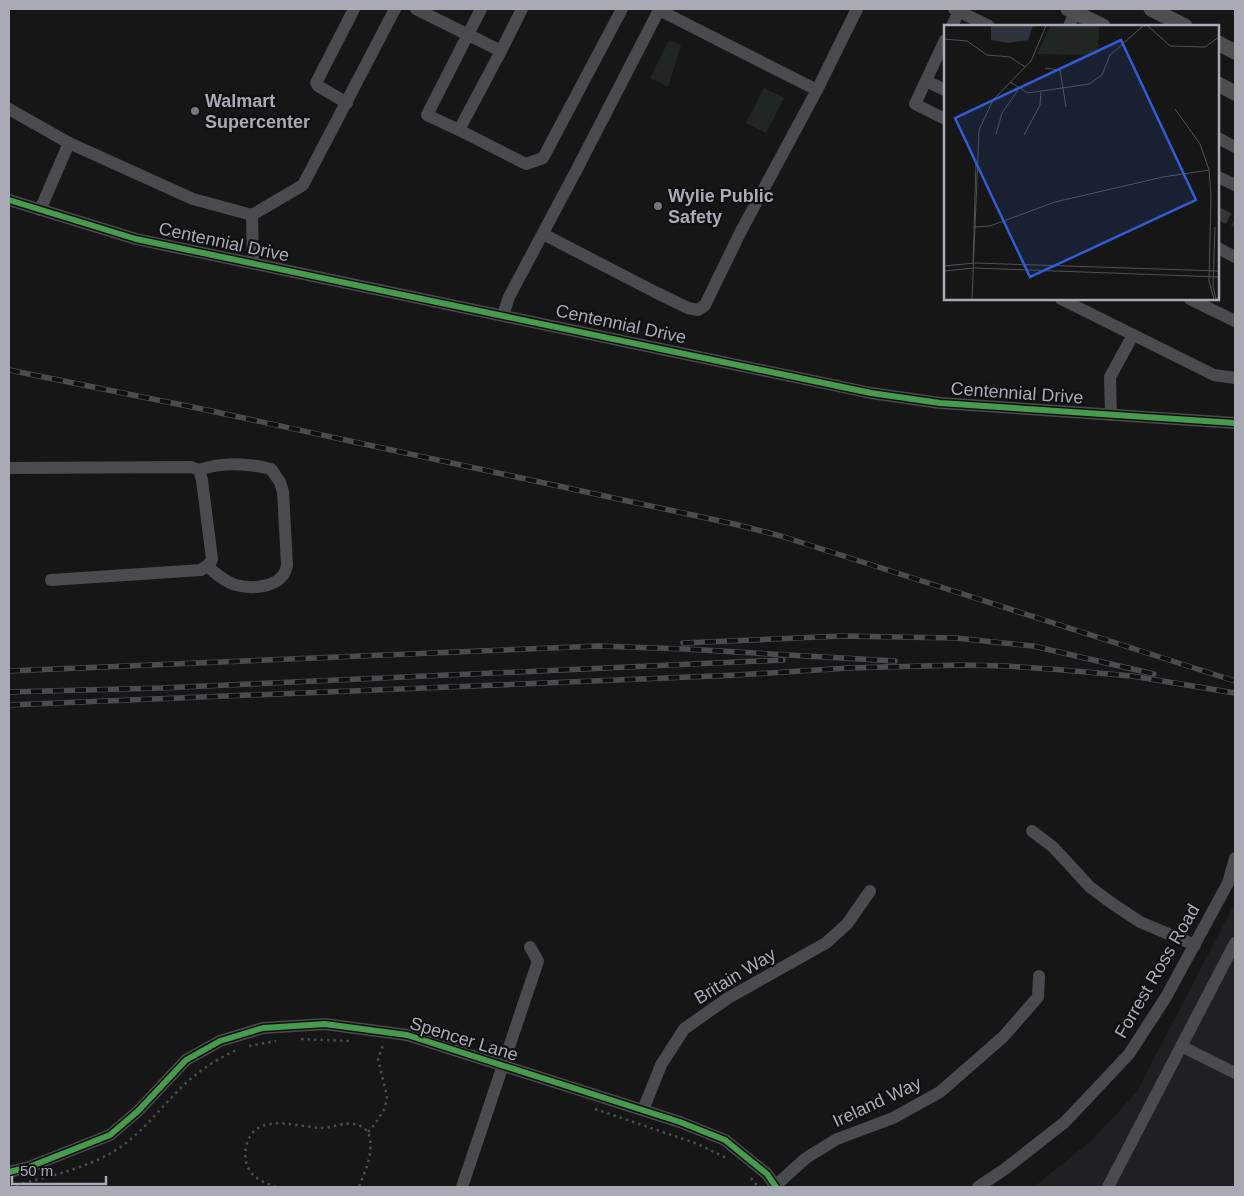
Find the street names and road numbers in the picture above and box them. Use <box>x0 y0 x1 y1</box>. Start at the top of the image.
street label: Centennial Drive <box>157 218 291 266</box>
street label: Centennial Drive <box>554 300 688 348</box>
street label: Centennial Drive <box>950 378 1084 408</box>
street label: Forrest Ross Road <box>1111 901 1203 1041</box>
street label: Britain Way <box>691 944 779 1008</box>
street label: Spencer Lane <box>407 1013 521 1065</box>
street label: Ireland Way <box>830 1073 924 1131</box>

